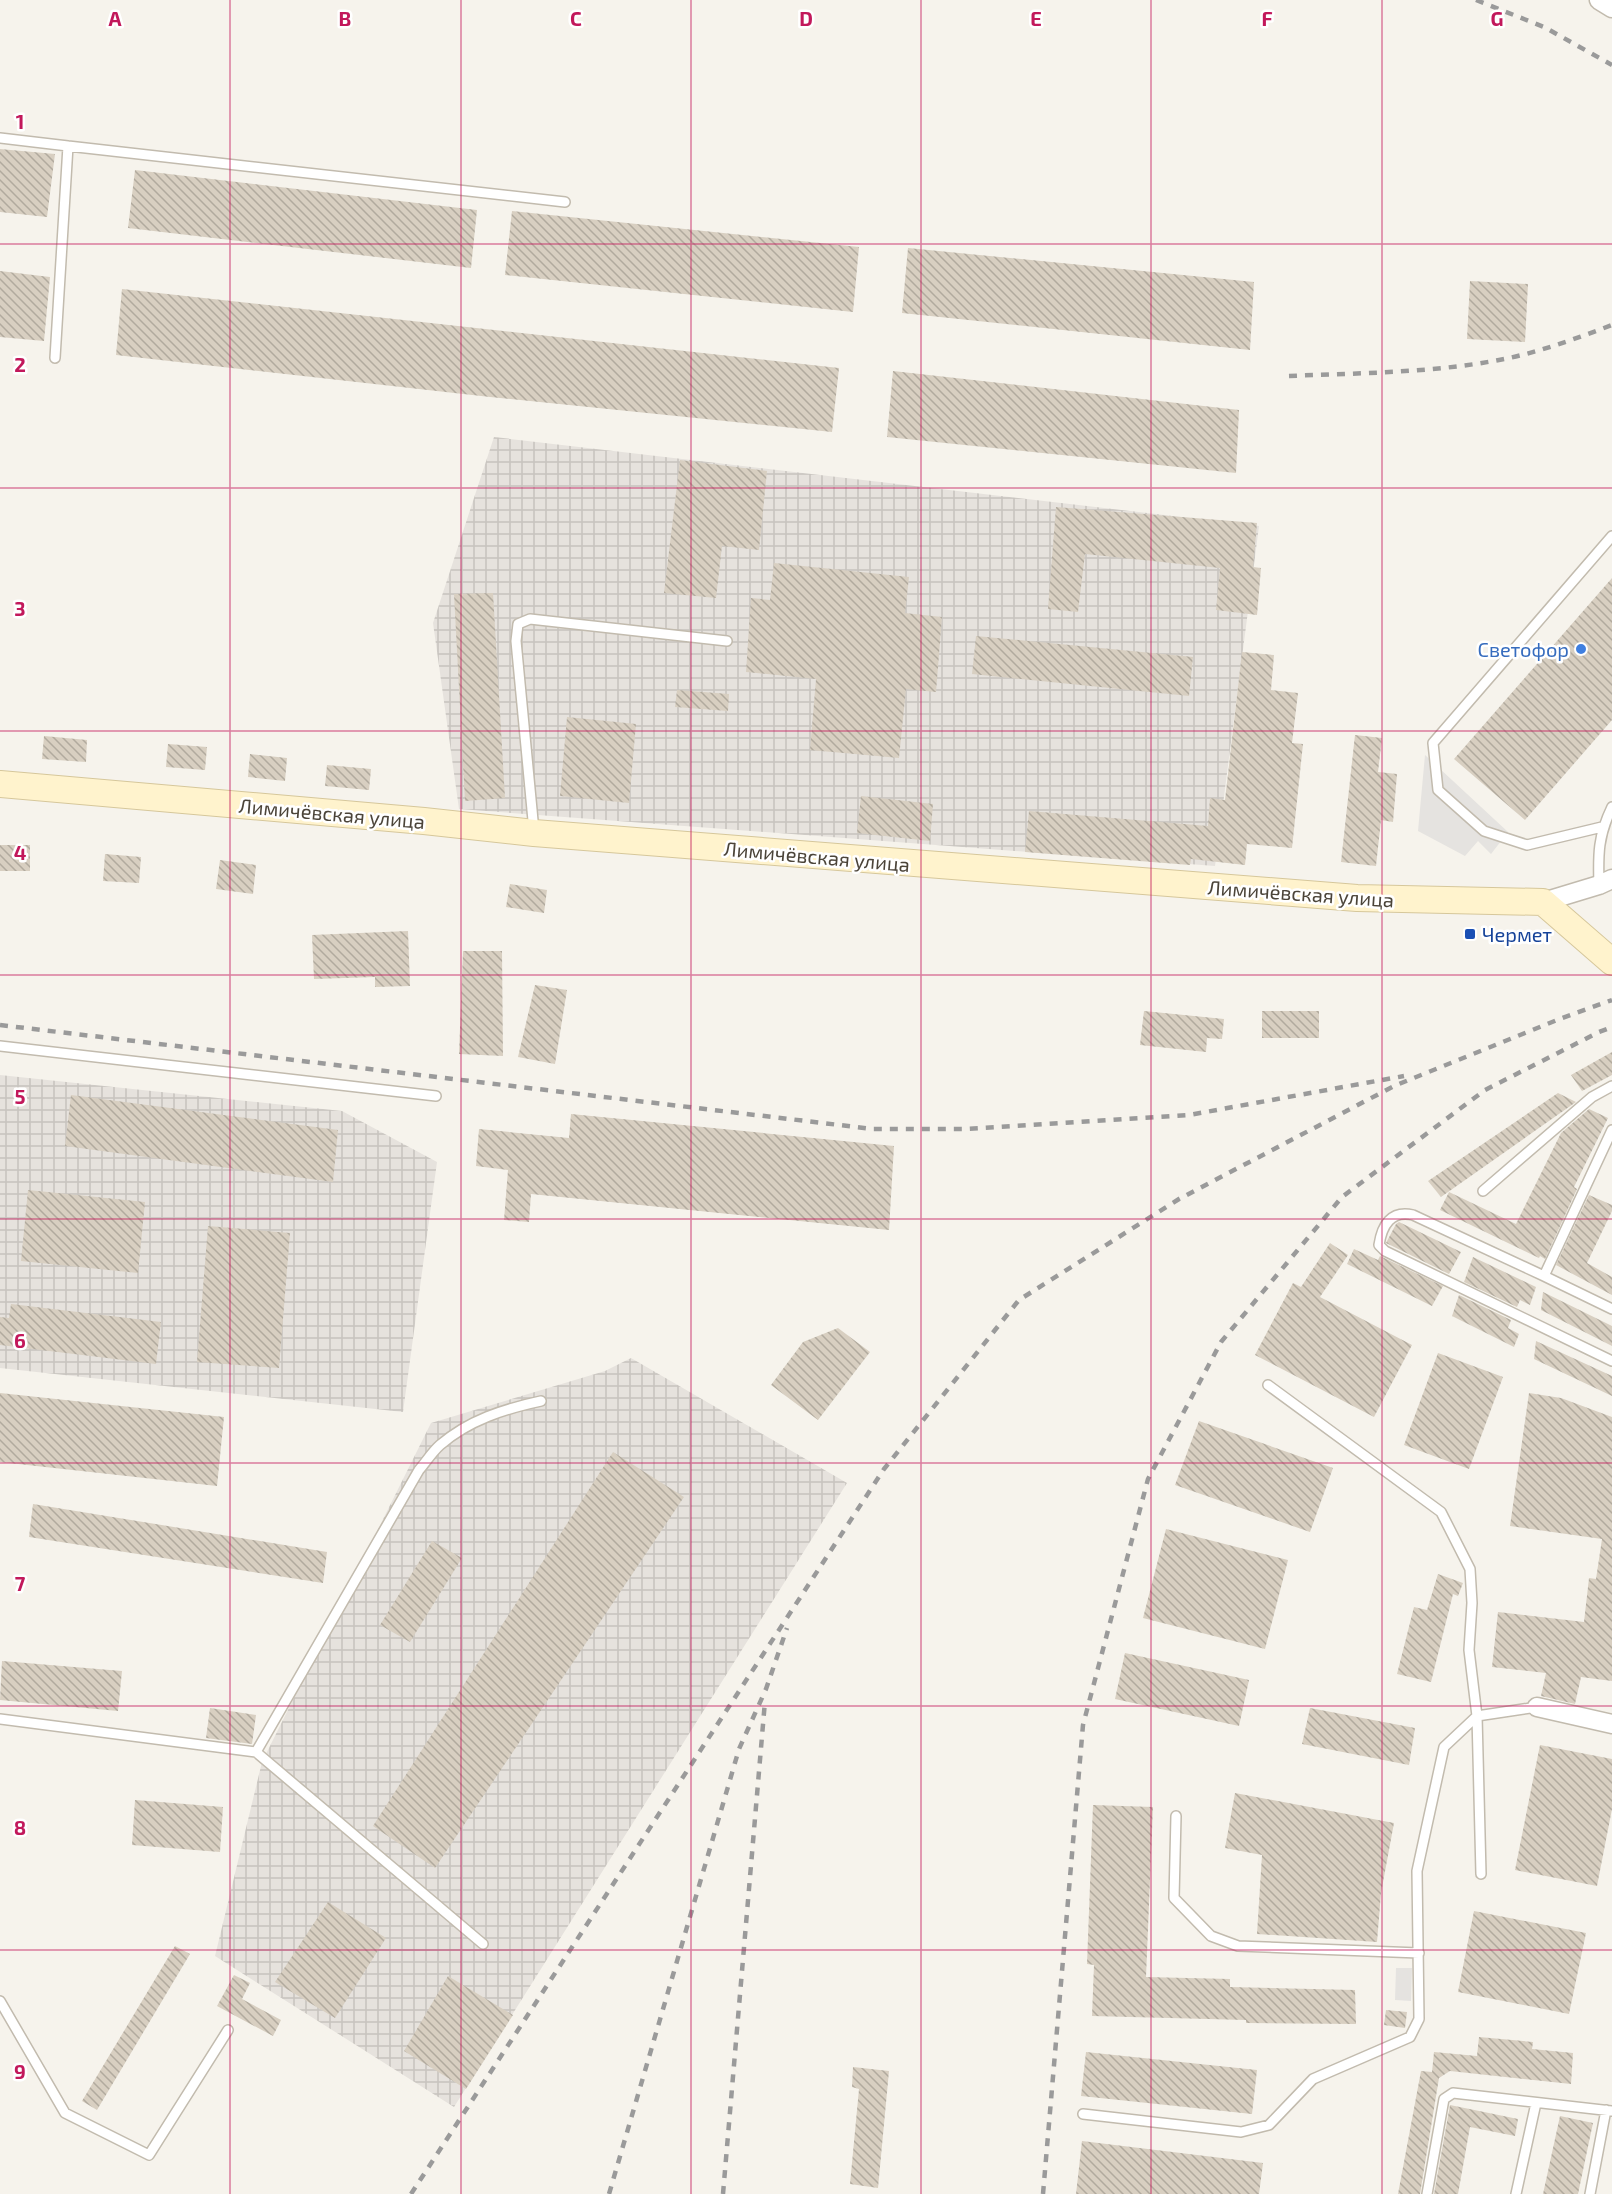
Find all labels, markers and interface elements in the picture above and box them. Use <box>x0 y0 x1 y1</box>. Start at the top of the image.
text: A <box>108 6 122 30</box>
text: B <box>339 6 351 30</box>
text: C <box>570 6 582 30</box>
text: D <box>799 6 813 30</box>
text: E <box>1030 6 1042 30</box>
text: F <box>1261 6 1273 30</box>
text: G <box>1491 6 1503 30</box>
text: 1 <box>16 109 24 133</box>
text: 2 <box>14 352 26 376</box>
text: 3 <box>14 596 26 620</box>
place label: Светофор <box>1478 637 1569 661</box>
marker: Светофор <box>1574 642 1588 656</box>
street label: Лимичёвская улица <box>238 793 426 834</box>
street label: Лимичёвская улица <box>723 836 911 877</box>
text: 4 <box>14 840 27 864</box>
street label: Лимичёвская улица <box>1207 875 1395 912</box>
place label: Чермет <box>1482 922 1552 946</box>
marker: Чермет <box>1463 927 1477 941</box>
text: 5 <box>14 1084 26 1108</box>
text: 6 <box>14 1328 26 1352</box>
text: 7 <box>15 1571 26 1595</box>
text: 8 <box>14 1815 26 1839</box>
text: 9 <box>14 2059 26 2083</box>

